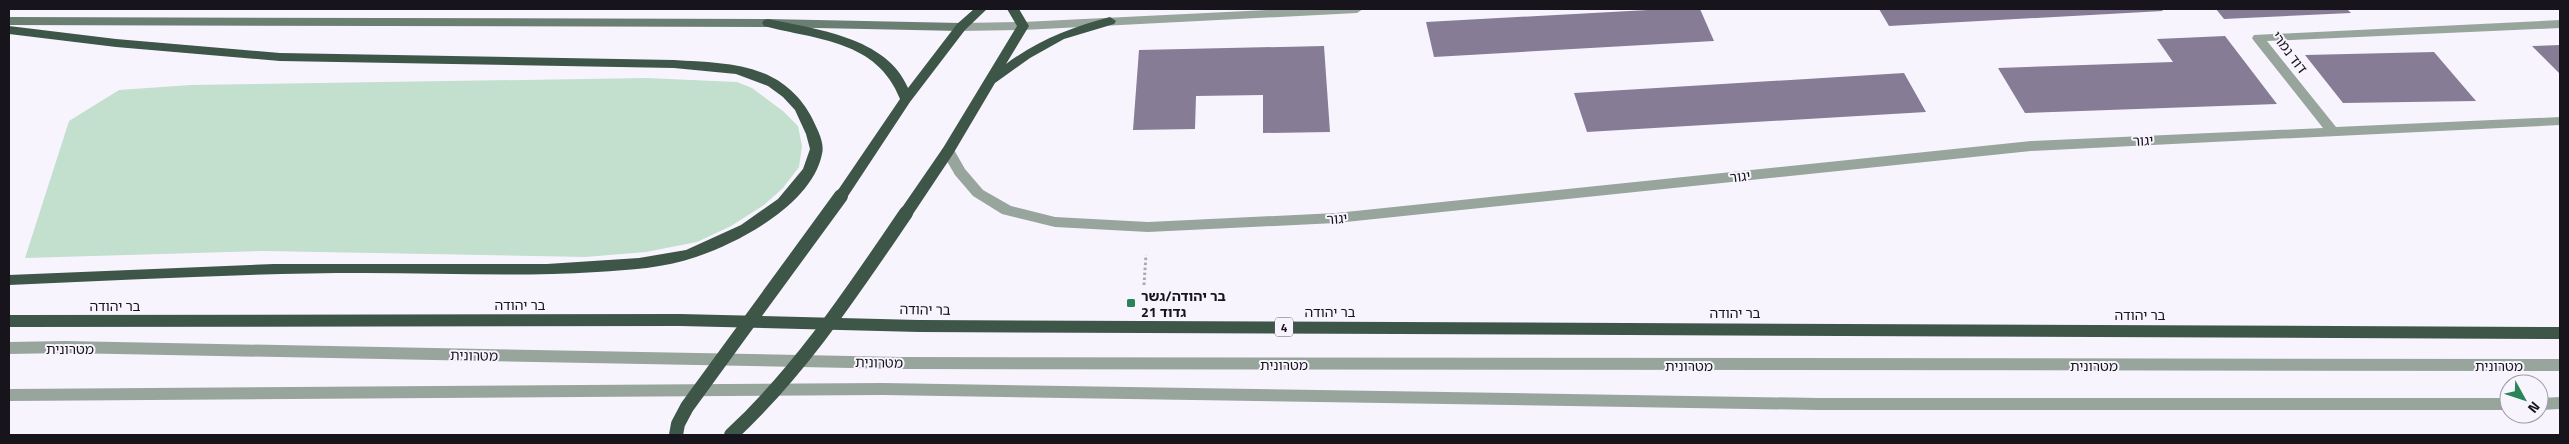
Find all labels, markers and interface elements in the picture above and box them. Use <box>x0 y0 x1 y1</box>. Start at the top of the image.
street label: דוד נמרי <box>2267 26 2313 78</box>
street label: יגור <box>2132 129 2154 151</box>
street label: יגור <box>1729 164 1751 188</box>
street label: יגור <box>1326 207 1348 229</box>
place label: בר יהודה/גשר גדוד 21 <box>1141 285 1226 322</box>
street label: בר יהודה <box>495 294 546 315</box>
street label: בר יהודה <box>90 295 141 316</box>
marker: בר יהודה/גשר גדוד 21 <box>1125 297 1137 309</box>
street label: בר יהודה <box>899 298 951 320</box>
street label: בר יהודה <box>1305 301 1356 322</box>
street label: בר יהודה <box>1710 302 1761 323</box>
street label: בר יהודה <box>2115 304 2166 325</box>
road number: 4 <box>1275 318 1293 337</box>
street label: מטרונית <box>46 338 94 359</box>
street label: מטרונית <box>450 344 498 366</box>
street label: מטרונית <box>855 351 903 373</box>
street label: מטרונית <box>1260 354 1308 375</box>
street label: מטרונית <box>1665 355 1713 376</box>
street label: מטרונית <box>2070 355 2118 376</box>
street label: מטרונית <box>2475 355 2523 376</box>
north arrow <box>2499 374 2549 424</box>
text: N <box>2523 397 2546 418</box>

